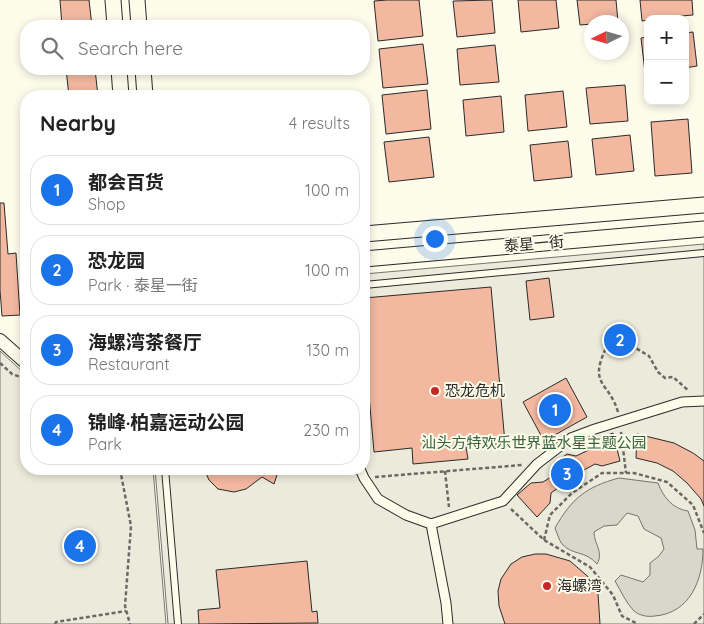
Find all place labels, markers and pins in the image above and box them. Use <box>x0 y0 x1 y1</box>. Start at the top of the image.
pin: 2 <box>604 321 636 359</box>
place label: 恐龙危机 <box>445 381 505 400</box>
marker: 恐龙危机 <box>429 385 441 397</box>
pin: 1 <box>539 391 571 429</box>
pin: 3 <box>551 455 583 493</box>
pin: 4 <box>64 527 96 565</box>
place label: 海螺湾 <box>557 576 602 595</box>
marker: 海螺湾 <box>541 580 553 592</box>

